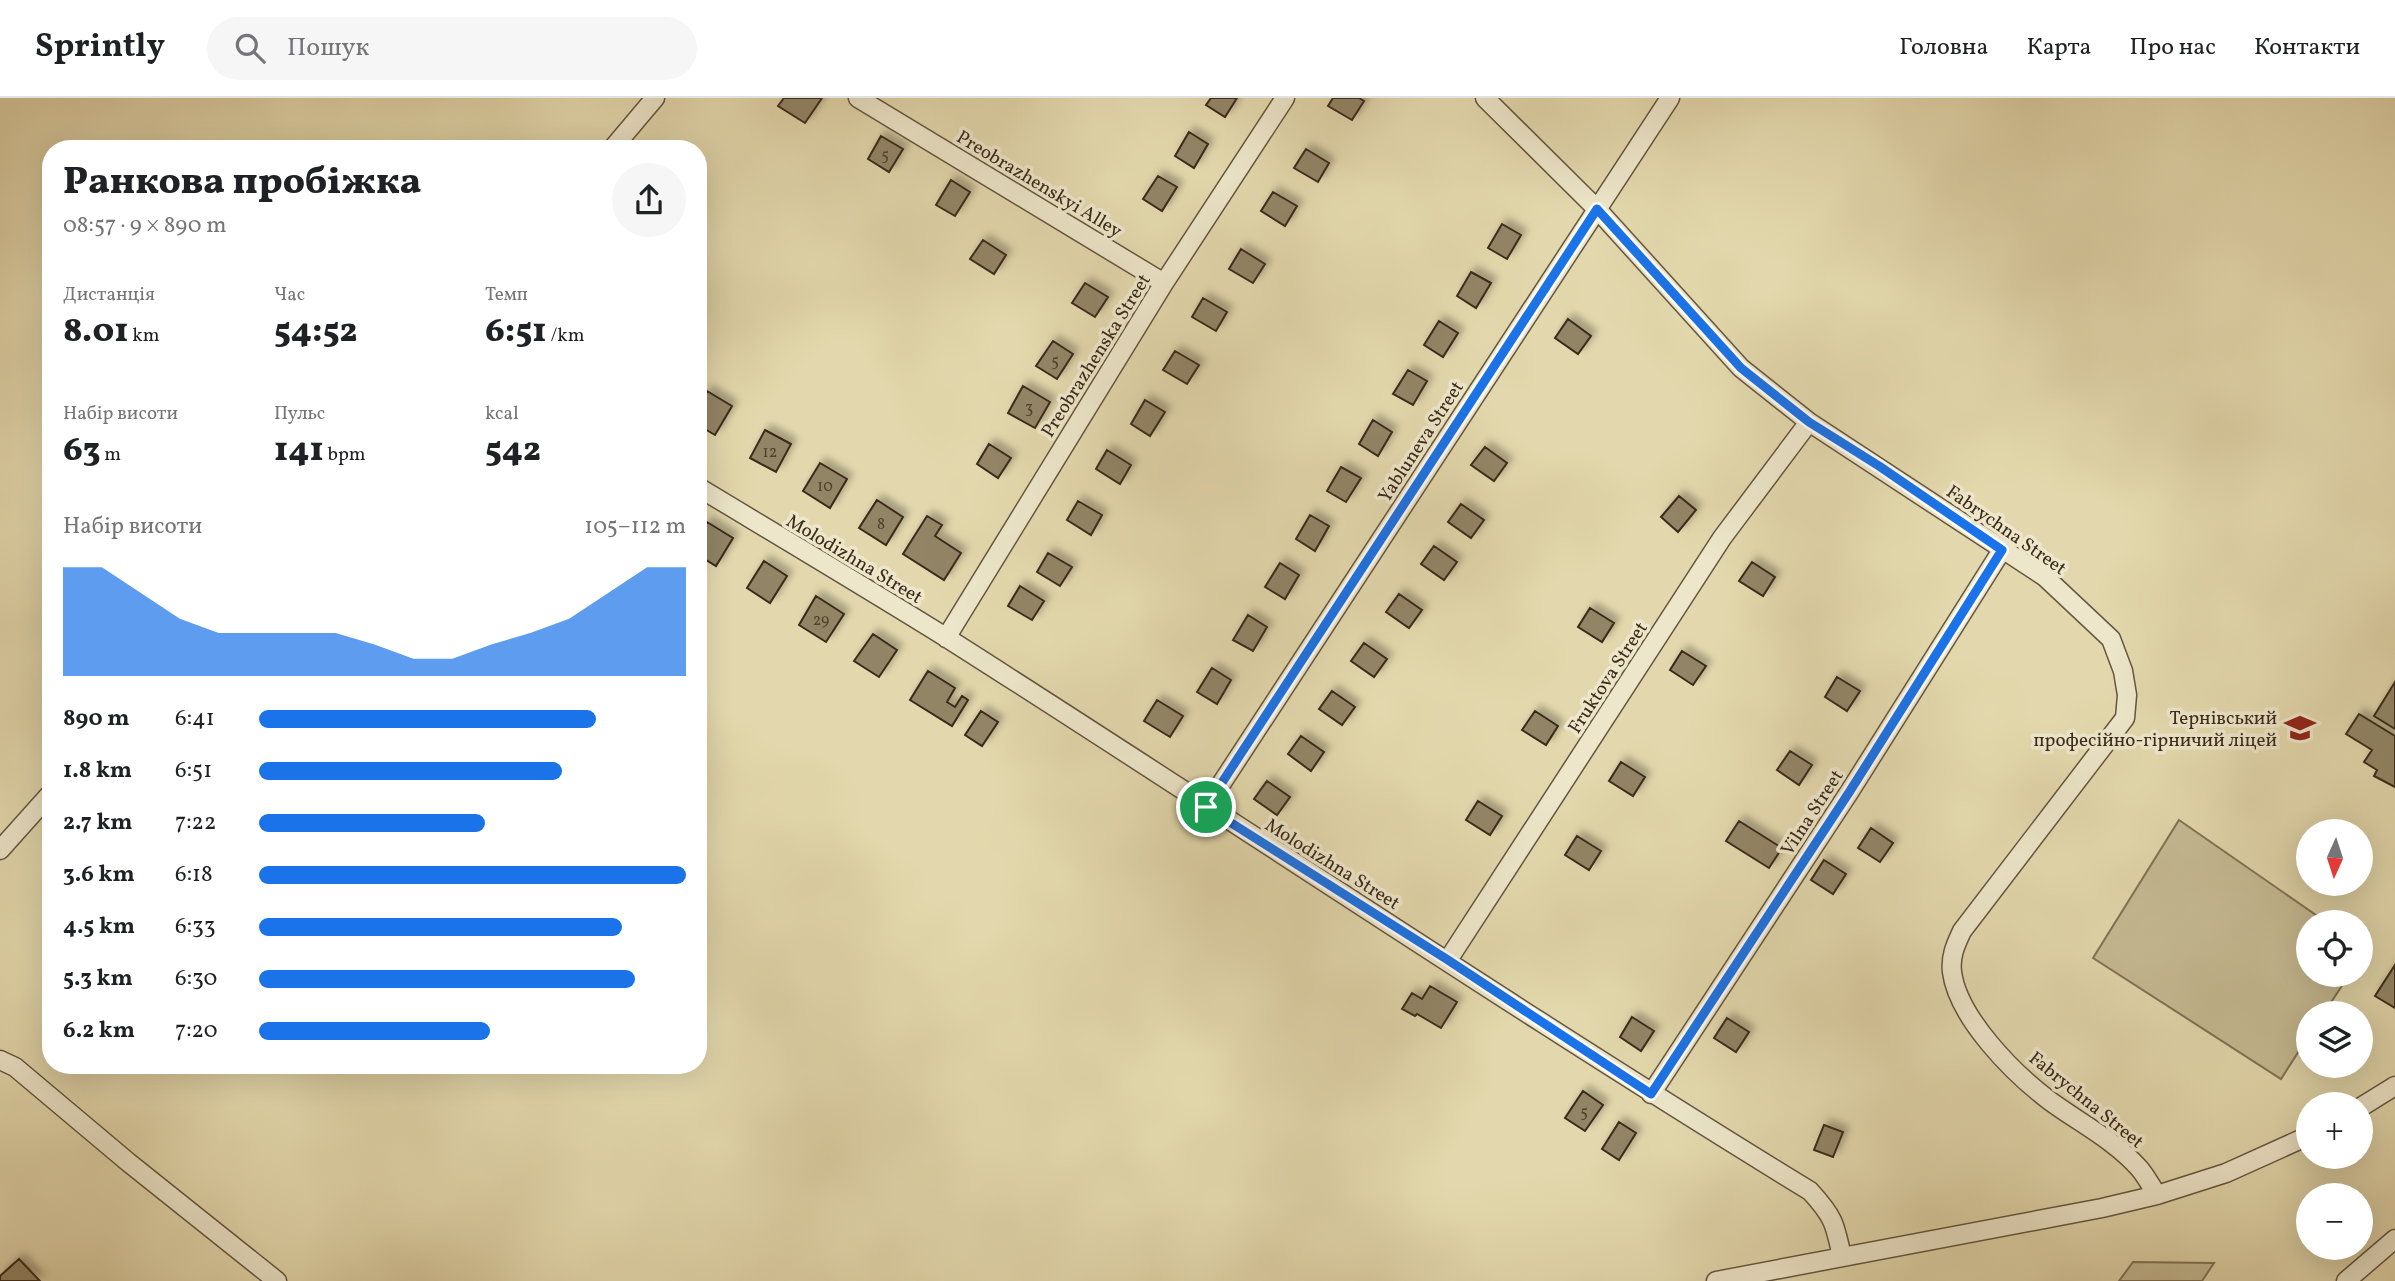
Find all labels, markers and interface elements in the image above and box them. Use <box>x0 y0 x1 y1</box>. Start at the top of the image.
search box <box>207 17 697 80</box>
text: Sprintly <box>35 25 165 71</box>
icon: search <box>231 29 269 67</box>
text: Пошук <box>287 30 369 66</box>
text: Головна <box>1899 31 1988 65</box>
text: Карта <box>2026 31 2092 65</box>
text: Про нас <box>2130 31 2216 65</box>
text: Контакти <box>2254 31 2360 65</box>
street label: Preobrazhenskyi Alley <box>951 125 1127 245</box>
house number: 5 <box>881 145 889 167</box>
text: Ранкова пробіжка <box>63 157 421 210</box>
button: share <box>612 163 686 237</box>
text: 08:57 · 9 × 890 m <box>63 210 227 242</box>
street label: Preobrazhenska Street <box>1036 269 1158 443</box>
text: Дистанція <box>63 282 155 308</box>
text: Час <box>274 282 305 308</box>
text: Темп <box>485 282 528 308</box>
text: 8.01 <box>63 308 129 356</box>
text: 54:52 <box>274 308 357 356</box>
text: 6:51 <box>485 308 547 356</box>
text: km <box>129 323 160 349</box>
text: /km <box>547 323 584 349</box>
house number: 5 <box>1051 351 1059 373</box>
street label: Yabluneva Street <box>1373 376 1471 508</box>
house number: 3 <box>1025 398 1033 420</box>
text: Набір висоти <box>63 401 178 427</box>
text: Пульс <box>274 401 325 427</box>
text: kcal <box>485 401 519 427</box>
text: 63 <box>63 427 101 475</box>
text: 141 <box>274 427 324 475</box>
text: 542 <box>485 427 541 475</box>
text: m <box>101 442 121 468</box>
text: bpm <box>324 442 366 468</box>
house number: 12 <box>763 442 777 464</box>
house number: 10 <box>817 476 833 498</box>
street label: Fabrychna Street <box>1940 479 2071 582</box>
street label: Molodizhna Street <box>781 509 927 611</box>
text: Набір висоти <box>63 511 202 543</box>
text: 105–112 m <box>584 511 686 543</box>
house number: 8 <box>877 514 885 536</box>
house number: 29 <box>813 610 829 632</box>
street label: Fruktova Street <box>1563 617 1655 739</box>
text: 890 m <box>63 703 129 735</box>
text: 6:41 <box>175 703 215 735</box>
place label: Тернівський професійно-гірничий ліцей <box>2034 706 2277 754</box>
school or university icon: Тернівський професійно-гірничий ліцей <box>2283 711 2317 745</box>
text: 1.8 km <box>63 755 132 787</box>
text: 6:51 <box>175 755 212 787</box>
street label: Vilna Street <box>1775 765 1850 861</box>
pin <box>1176 777 1236 837</box>
icon: arrive <box>1187 788 1225 826</box>
text: 2.7 km <box>63 807 133 839</box>
text: 7:22 <box>175 807 216 839</box>
street label: Molodizhna Street <box>1259 813 1405 917</box>
north arrow <box>2296 819 2373 896</box>
map controls <box>2296 819 2373 1260</box>
text: 3.6 km <box>63 859 135 891</box>
text: 6:18 <box>175 859 213 891</box>
button: locate <box>2296 910 2373 987</box>
text: 4.5 km <box>63 911 135 943</box>
text: 6:33 <box>175 911 216 943</box>
text: 5.3 km <box>63 963 133 995</box>
text: 6:30 <box>175 963 217 995</box>
button: layers <box>2296 1001 2373 1078</box>
text: 6.2 km <box>63 1015 135 1047</box>
text: 7:20 <box>175 1015 218 1047</box>
street label: Fabrychna Street <box>2023 1046 2149 1155</box>
button: + <box>2296 1092 2373 1169</box>
house number: 5 <box>1580 1102 1588 1124</box>
button: − <box>2296 1183 2373 1260</box>

